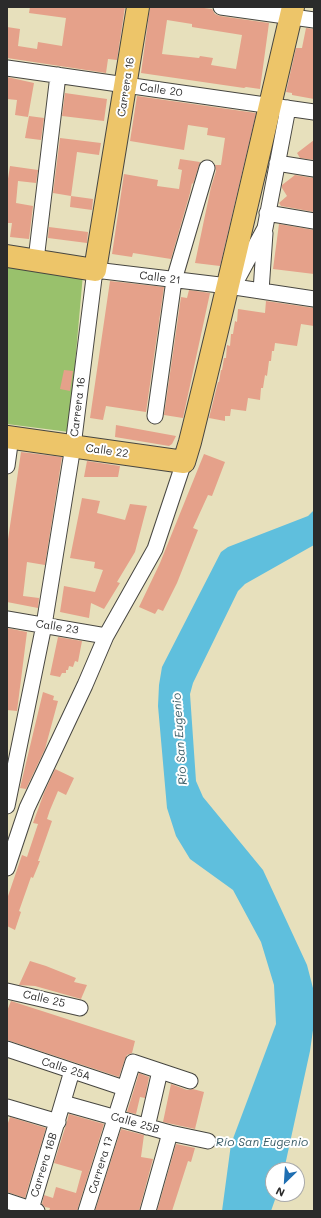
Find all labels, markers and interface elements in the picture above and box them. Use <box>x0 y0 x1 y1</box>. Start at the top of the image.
street label: Carrera 16 <box>115 56 137 118</box>
street label: Calle 20 <box>139 80 183 100</box>
street label: Calle 21 <box>139 269 181 287</box>
street label: Carrera 16 <box>68 376 88 438</box>
street label: Calle 22 <box>85 441 129 461</box>
street label: Calle 23 <box>35 617 79 637</box>
water label: Río San Eugenio <box>170 692 190 786</box>
street label: Calle 25 <box>22 988 66 1010</box>
street label: Calle 25A <box>40 1055 92 1083</box>
street label: Calle 25B <box>109 1110 161 1136</box>
street label: Carrera 16B <box>28 1131 60 1199</box>
street label: Carrera 17 <box>86 1135 116 1195</box>
water label: Río San Eugenio <box>216 1135 308 1149</box>
north arrow <box>265 1162 305 1202</box>
text: N <box>273 1184 287 1201</box>

